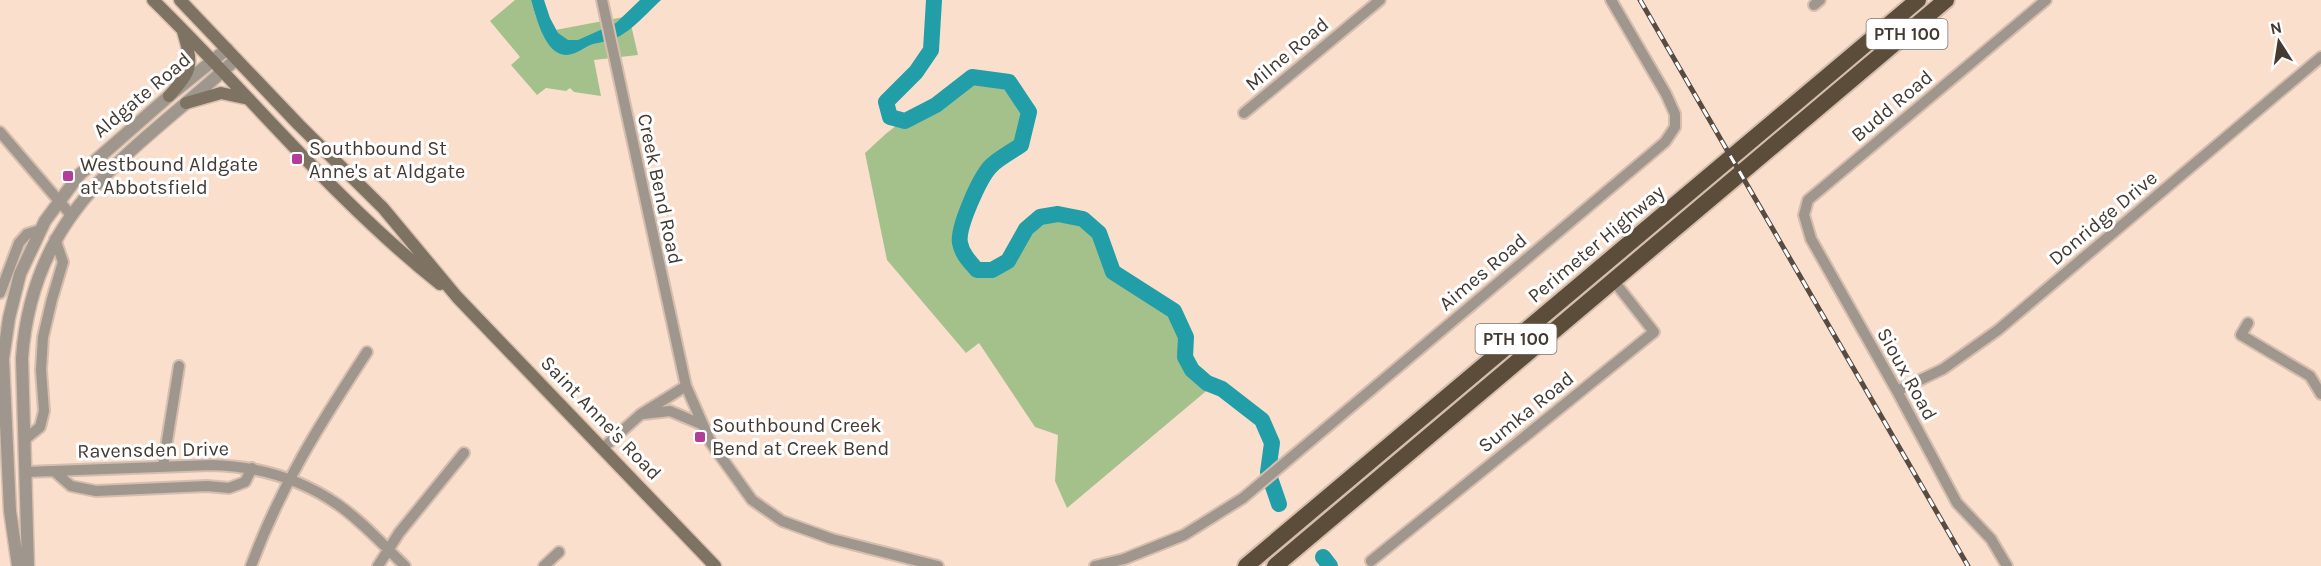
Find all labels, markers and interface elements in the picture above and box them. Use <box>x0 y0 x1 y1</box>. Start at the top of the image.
north arrow <box>2249 12 2309 72</box>
street label: Milne Road <box>1241 13 1333 95</box>
text: N <box>2268 17 2284 38</box>
road number: PTH 100 <box>1866 19 1948 49</box>
street label: Aldgate Road <box>89 48 195 142</box>
street label: Budd Road <box>1847 65 1937 147</box>
street label: Creek Bend Road <box>633 112 687 266</box>
place label: Southbound St Anne's at Aldgate <box>309 137 465 183</box>
marker: Southbound St Anne's at Aldgate <box>290 152 304 166</box>
place label: Westbound Aldgate at Abbotsfield <box>80 153 258 199</box>
street label: Donridge Drive <box>2044 166 2162 270</box>
marker: Westbound Aldgate at Abbotsfield <box>61 169 75 183</box>
street label: Perimeter Highway <box>1523 180 1669 308</box>
street label: Aimes Road <box>1434 229 1532 315</box>
road number: PTH 100 <box>1476 324 1556 354</box>
street label: Sioux Road <box>1872 324 1942 424</box>
street label: Saint Anne's Road <box>536 351 666 485</box>
street label: Sumka Road <box>1474 367 1578 457</box>
place label: Southbound Creek Bend at Creek Bend <box>712 414 889 460</box>
marker: Southbound Creek Bend at Creek Bend <box>693 430 707 444</box>
street label: Ravensden Drive <box>77 437 229 463</box>

